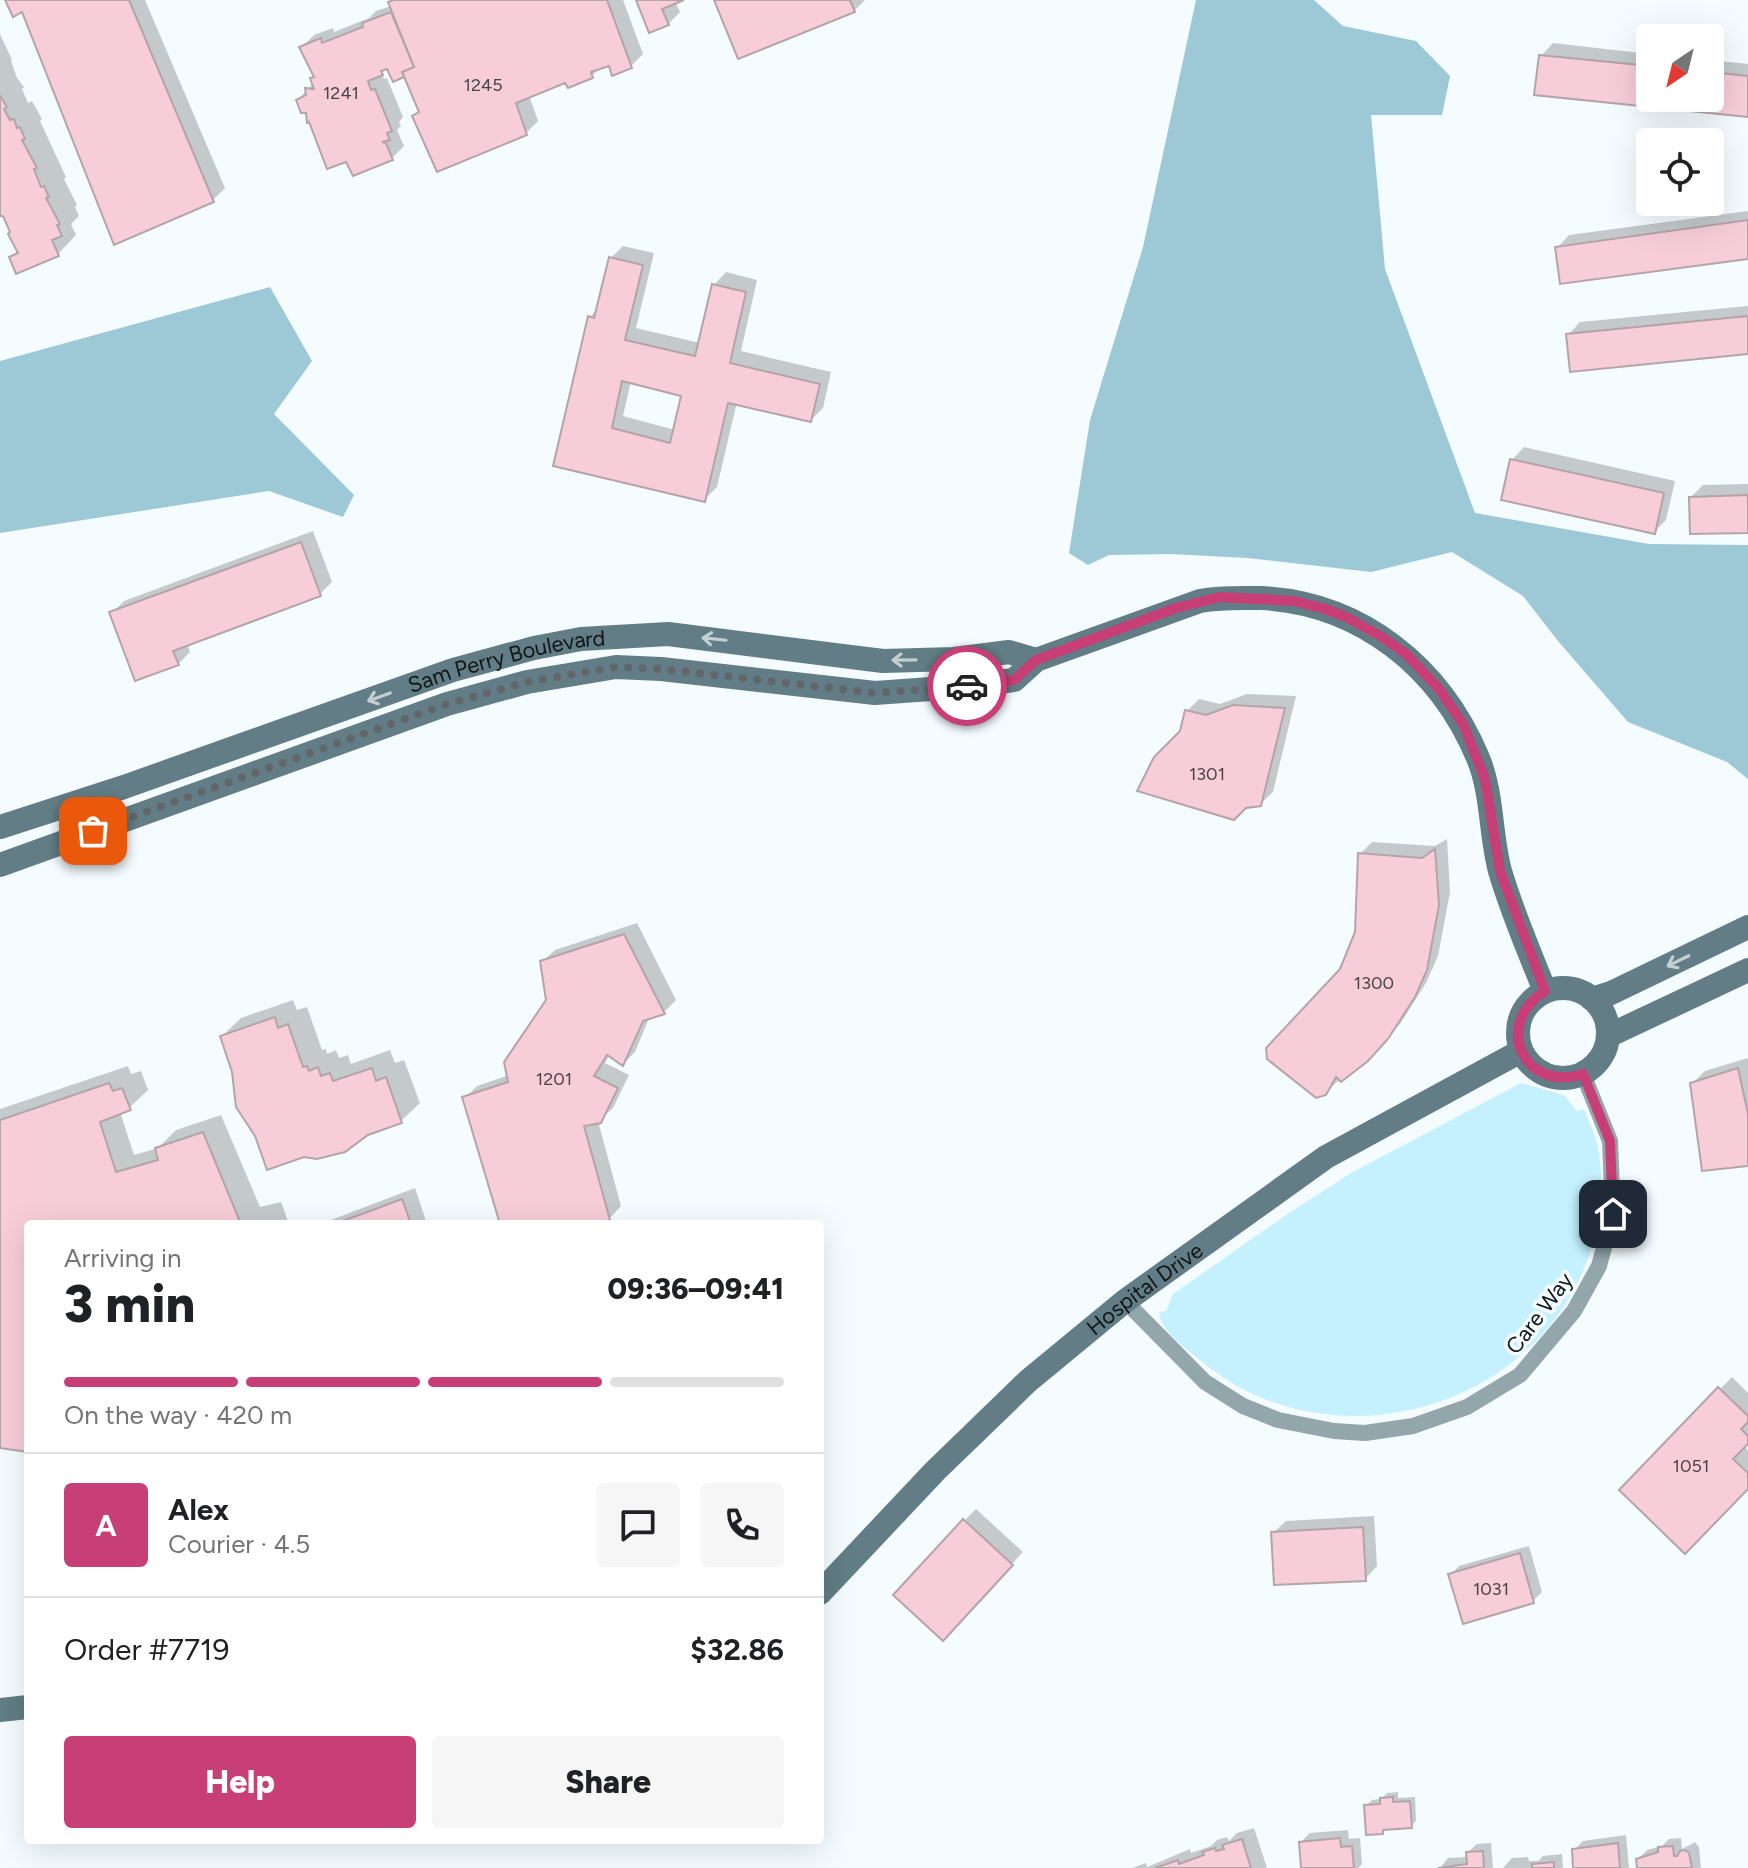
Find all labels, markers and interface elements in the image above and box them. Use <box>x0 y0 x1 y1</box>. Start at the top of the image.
north arrow <box>1636 24 1724 112</box>
map controls <box>1636 24 1724 216</box>
house number: 1245 <box>463 74 503 96</box>
house number: 1241 <box>323 82 359 104</box>
button: locate <box>1636 128 1724 216</box>
street label: Sam Perry Boulevard <box>404 625 606 699</box>
one-way arrow <box>701 632 728 647</box>
courier <box>927 646 1007 726</box>
one-way arrow <box>891 652 918 668</box>
icon: car <box>945 664 989 708</box>
one-way arrow <box>367 691 391 705</box>
house number: 1301 <box>1189 763 1225 785</box>
pin <box>59 797 127 865</box>
icon: bag <box>71 809 115 853</box>
one-way arrow <box>1666 954 1690 969</box>
house number: 1300 <box>1354 972 1394 994</box>
house number: 1201 <box>536 1068 572 1090</box>
pin <box>1579 1180 1647 1248</box>
icon: home <box>1591 1192 1635 1236</box>
street label: Hospital Drive <box>1081 1237 1208 1341</box>
text: Arriving in <box>64 1242 182 1274</box>
street label: Care Way <box>1500 1267 1579 1359</box>
text: 09:36–09:41 <box>607 1270 784 1307</box>
text: 3 min <box>64 1273 195 1335</box>
text: On the way · 420 m <box>64 1399 292 1431</box>
house number: 1051 <box>1673 1455 1709 1477</box>
button: chat <box>596 1483 680 1567</box>
button: phone <box>700 1483 784 1567</box>
text: Alex <box>168 1491 229 1528</box>
text: A <box>95 1507 117 1544</box>
text: Courier · 4.5 <box>168 1528 310 1560</box>
house number: 1031 <box>1473 1578 1509 1600</box>
text: Order #7719 <box>64 1631 229 1668</box>
text: $32.86 <box>690 1631 784 1668</box>
button: Help <box>64 1736 416 1828</box>
button: Share <box>432 1736 784 1828</box>

